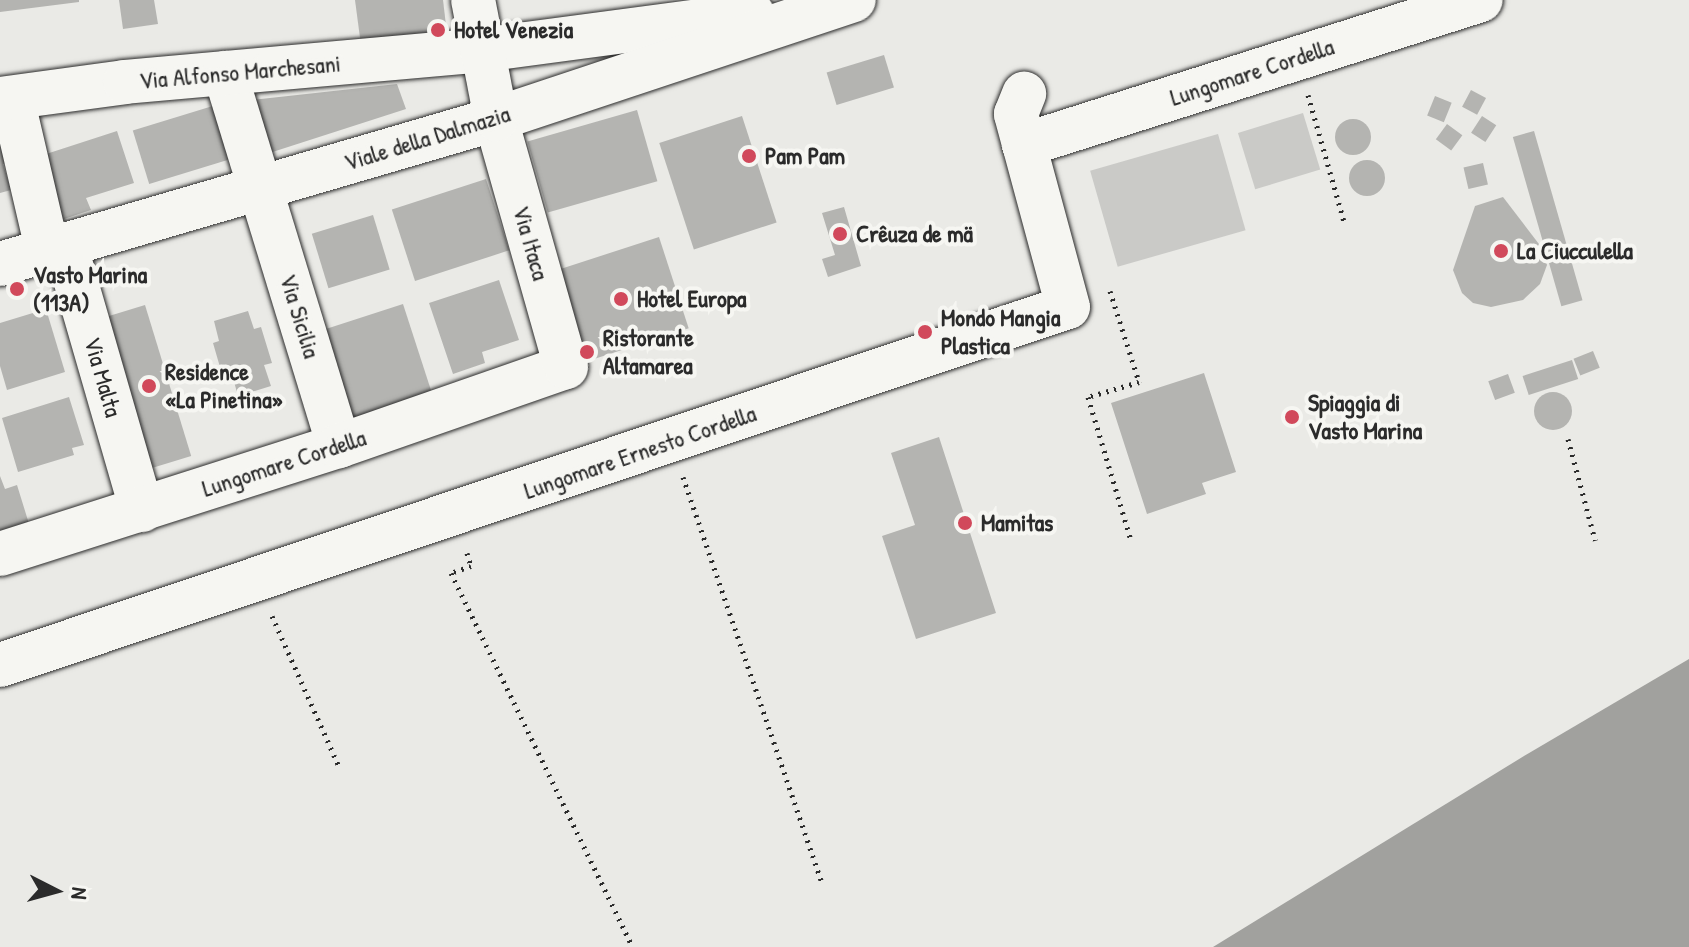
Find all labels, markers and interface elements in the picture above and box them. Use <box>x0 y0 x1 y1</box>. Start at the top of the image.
place label: Hotel Venezia <box>454 16 573 44</box>
marker: Hotel Venezia <box>429 21 447 39</box>
street label: Lungomare Cordella <box>1166 32 1338 112</box>
street label: Via Alfonso Marchesani <box>138 49 342 95</box>
street label: Viale della Dalmazia <box>341 99 513 177</box>
place label: Pam Pam <box>765 142 845 170</box>
marker: Pam Pam <box>740 147 758 165</box>
street label: Via Itaca <box>507 203 555 283</box>
place label: Crêuza de mä <box>856 220 973 248</box>
marker: Crêuza de mä <box>831 225 849 243</box>
place label: La Ciucculella <box>1517 237 1633 265</box>
marker: La Ciucculella <box>1492 242 1510 260</box>
place label: Vasto Marina (113A) <box>33 261 147 317</box>
street label: Via Sicilia <box>274 271 326 361</box>
marker: Vasto Marina (113A) <box>8 280 26 298</box>
place label: Hotel Europa <box>637 285 746 313</box>
marker: Hotel Europa <box>612 290 630 308</box>
place label: Mondo Mangia Plastica <box>941 304 1060 360</box>
marker: Mondo Mangia Plastica <box>916 323 934 341</box>
place label: Ristorante Altamarea <box>603 324 694 380</box>
street label: Via Malta <box>78 334 128 420</box>
marker: Ristorante Altamarea <box>578 343 596 361</box>
place label: Residence «La Pinetina» <box>165 358 284 414</box>
marker: Residence «La Pinetina» <box>140 377 158 395</box>
place label: Spiaggia di Vasto Marina <box>1308 389 1422 445</box>
street label: Lungomare Ernesto Cordella <box>520 399 760 505</box>
marker: Spiaggia di Vasto Marina <box>1283 408 1301 426</box>
street label: Lungomare Cordella <box>198 423 370 503</box>
place label: Mamitas <box>981 509 1053 537</box>
marker: Mamitas <box>956 514 974 532</box>
north arrow <box>16 851 96 931</box>
text: N <box>64 886 95 901</box>

